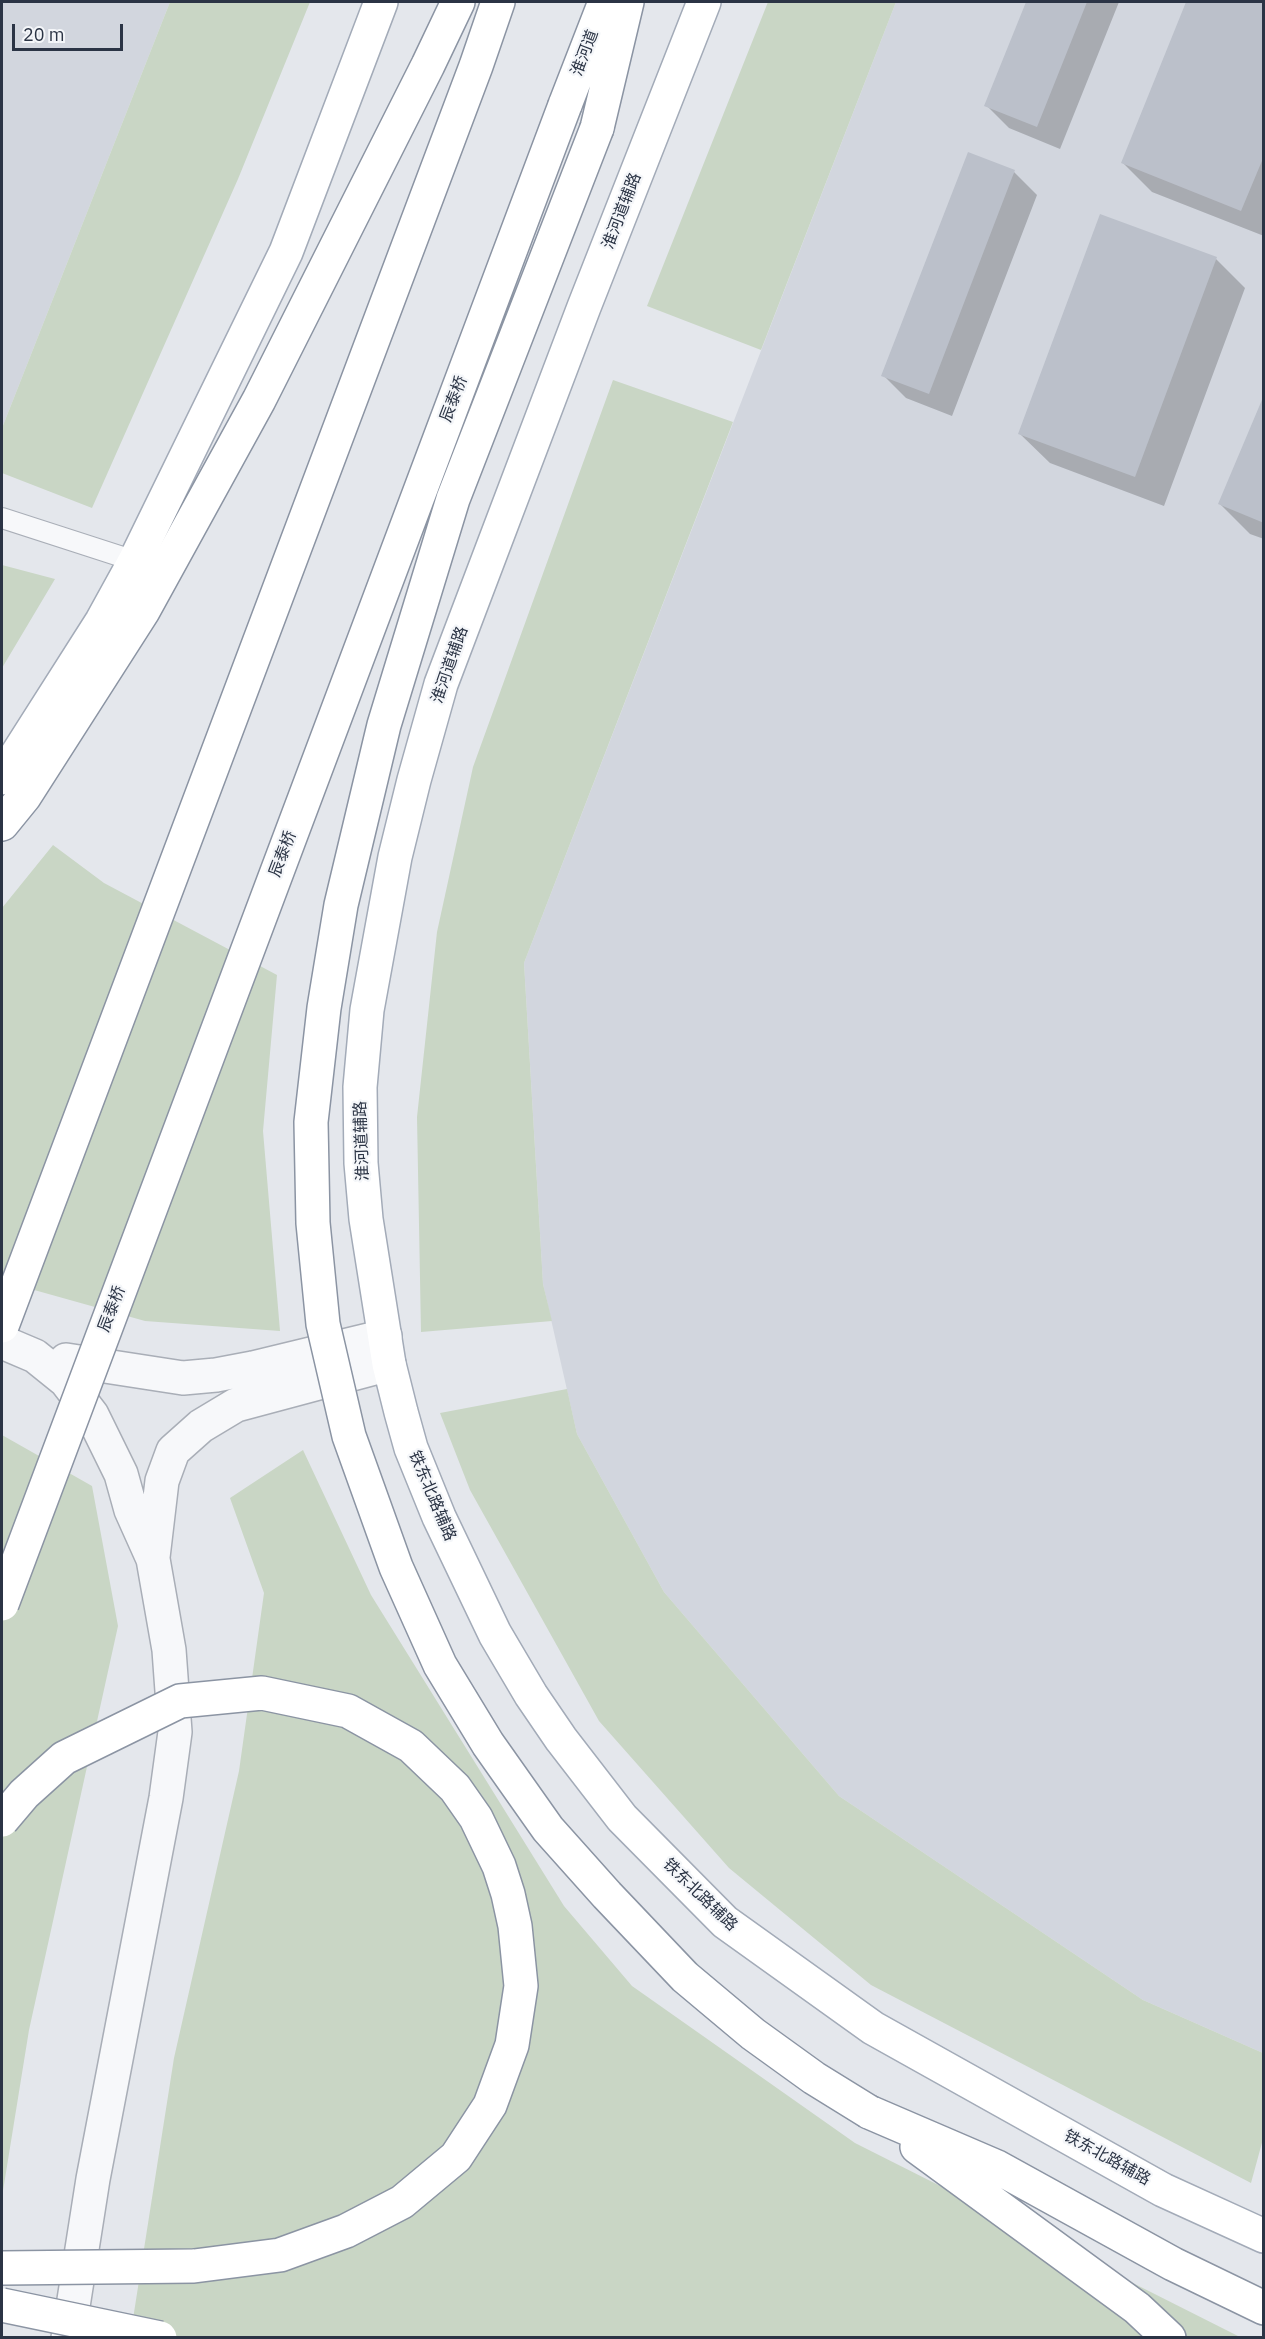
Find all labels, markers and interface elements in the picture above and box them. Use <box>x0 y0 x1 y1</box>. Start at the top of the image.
scale bar <box>15 12 126 50</box>
text: 20 m <box>23 23 65 46</box>
street label: 淮河道 <box>567 27 603 79</box>
street label: 淮河道辅路 <box>599 170 645 252</box>
street label: 辰泰桥 <box>436 373 472 425</box>
street label: 淮河道辅路 <box>428 624 472 706</box>
street label: 辰泰桥 <box>265 828 301 880</box>
street label: 淮河道辅路 <box>351 1101 373 1181</box>
street label: 辰泰桥 <box>94 1283 130 1335</box>
street label: 铁东北路辅路 <box>404 1448 460 1544</box>
street label: 铁东北路辅路 <box>659 1855 741 1935</box>
street label: 铁东北路辅路 <box>1060 2126 1154 2190</box>

